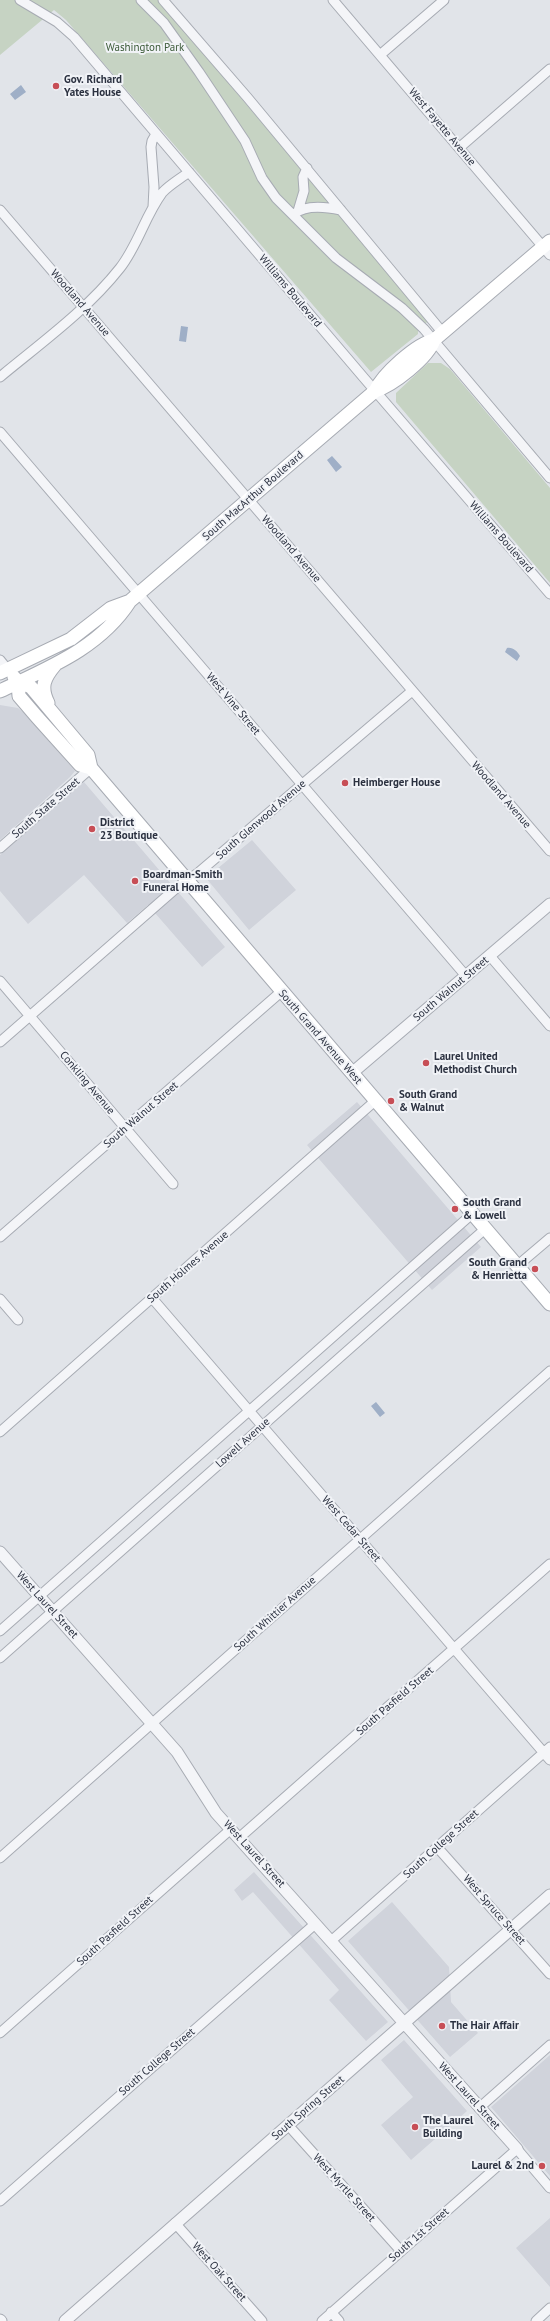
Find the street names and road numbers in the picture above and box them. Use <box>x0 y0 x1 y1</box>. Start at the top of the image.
street label: West Fayette Avenue <box>406 85 478 169</box>
street label: Williams Boulevard <box>256 252 324 330</box>
street label: Woodland Avenue <box>47 267 113 339</box>
street label: South MacArthur Boulevard <box>200 449 306 543</box>
street label: Williams Boulevard <box>466 498 536 576</box>
street label: Woodland Avenue <box>258 513 324 585</box>
street label: West Vine Street <box>203 670 263 738</box>
street label: Woodland Avenue <box>468 759 534 831</box>
street label: South State Street <box>9 775 83 841</box>
street label: South Glenwood Avenue <box>213 777 309 863</box>
street label: South Walnut Street <box>411 954 491 1024</box>
street label: South Grand Avenue West <box>275 987 365 1087</box>
street label: Conkling Avenue <box>57 1049 117 1117</box>
street label: South Walnut Street <box>101 1079 181 1151</box>
street label: South Holmes Avenue <box>145 1228 231 1306</box>
street label: Lowell Avenue <box>213 1415 273 1471</box>
street label: West Cedar Street <box>319 1493 383 1565</box>
street label: West Laurel Street <box>13 1569 81 1641</box>
street label: South Whittier Avenue <box>231 1574 319 1654</box>
street label: South Pasfield Street <box>354 1664 436 1738</box>
street label: South College Street <box>401 1807 481 1881</box>
street label: West Laurel Street <box>220 1818 288 1890</box>
street label: West Spruce Street <box>460 1872 528 1948</box>
street label: South Pasfield Street <box>74 1893 156 1969</box>
street label: South College Street <box>116 2025 198 2099</box>
street label: West Laurel Street <box>435 2060 503 2132</box>
street label: South Spring Street <box>269 2073 347 2143</box>
street label: West Myrtle Street <box>310 2151 378 2225</box>
street label: South 1st Street <box>386 2205 452 2265</box>
street label: West Oak Street <box>189 2240 249 2304</box>

